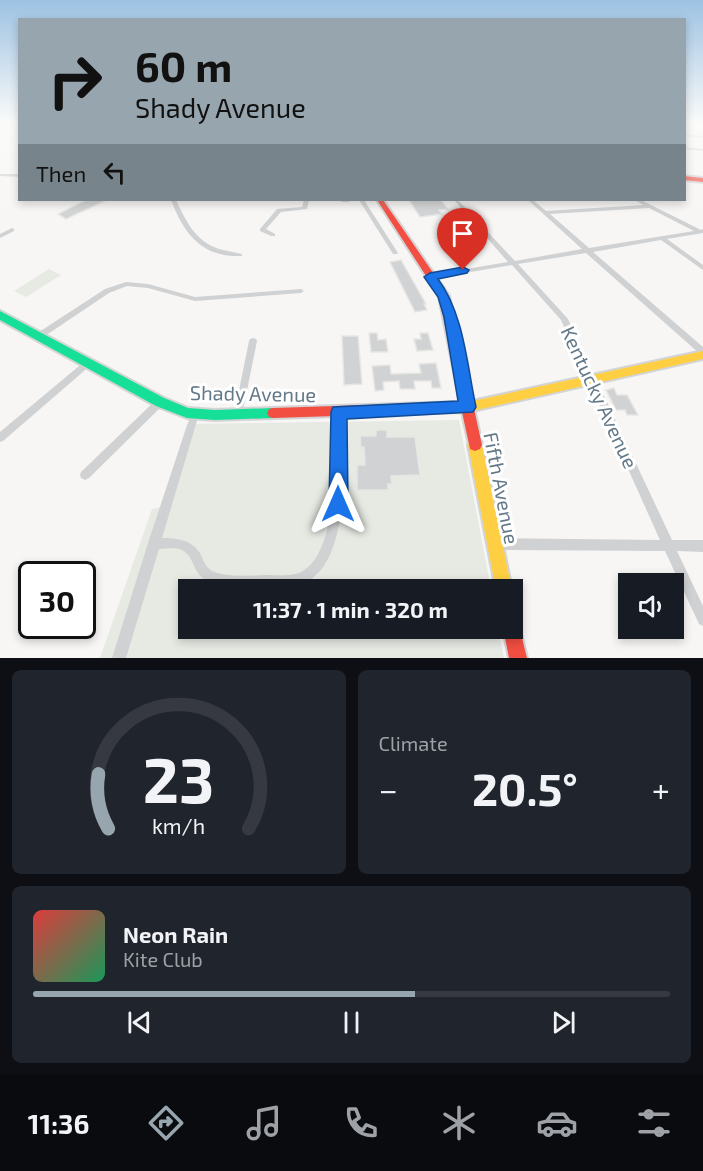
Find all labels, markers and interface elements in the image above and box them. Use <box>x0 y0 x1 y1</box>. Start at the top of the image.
text: 60 m <box>135 40 232 90</box>
icon: right <box>36 42 114 120</box>
text: Shady Avenue <box>135 91 306 123</box>
icon: left <box>98 156 131 189</box>
text: Then <box>36 160 86 186</box>
pin <box>437 208 488 270</box>
icon: arrive <box>446 217 479 250</box>
street label: Kentucky Avenue <box>557 322 643 472</box>
street label: Shady Avenue <box>190 380 316 406</box>
street label: Fifth Avenue <box>479 430 525 546</box>
position arrow <box>306 472 370 536</box>
speed limit sign: 30 <box>18 561 96 639</box>
map controls <box>618 573 684 639</box>
button: sound <box>618 573 684 639</box>
text: 11:37 · 1 min · 320 m <box>253 596 448 622</box>
text: Climate <box>379 731 448 755</box>
text: 23 <box>143 741 215 816</box>
text: 20.5° <box>472 761 578 815</box>
text: − <box>379 769 398 809</box>
text: + <box>652 769 670 809</box>
text: km/h <box>152 813 205 838</box>
text: Neon Rain <box>123 921 228 947</box>
text: Kite Club <box>123 947 203 971</box>
icon: previous <box>123 1006 156 1039</box>
icon: pause <box>335 1006 368 1039</box>
icon: next <box>547 1006 580 1039</box>
icon: directions <box>145 1102 187 1144</box>
icon: music <box>243 1102 285 1144</box>
icon: phone <box>340 1102 382 1144</box>
icon: climate <box>438 1102 480 1144</box>
icon: car <box>536 1102 578 1144</box>
icon: filters <box>633 1102 675 1144</box>
text: 11:36 <box>28 1107 89 1139</box>

